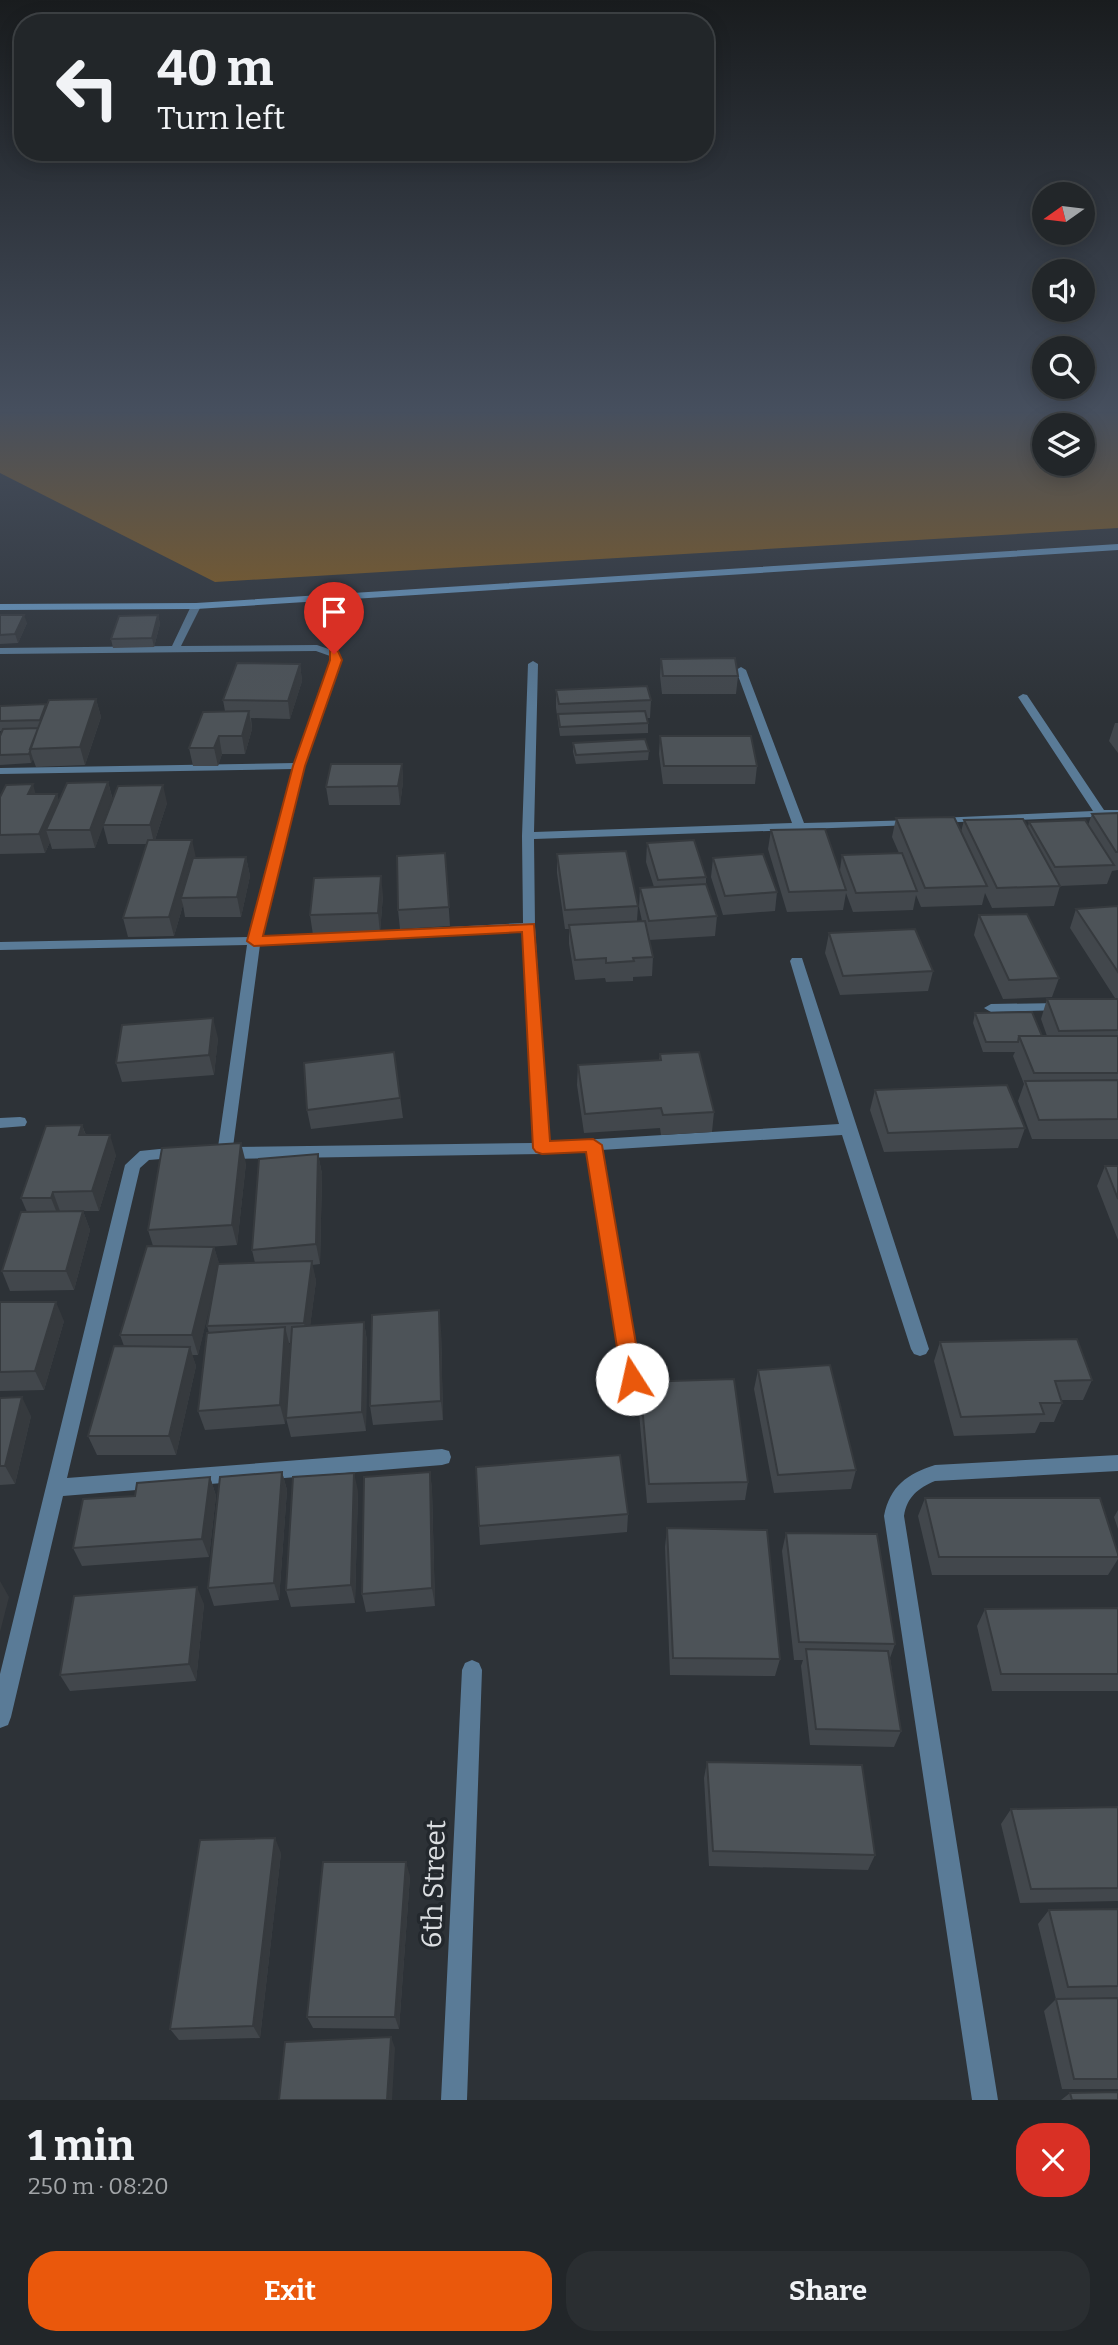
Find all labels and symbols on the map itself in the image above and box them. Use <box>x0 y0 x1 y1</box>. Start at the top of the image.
north arrow <box>1032 182 1096 245</box>
pin <box>304 582 364 654</box>
position arrow <box>595 1342 669 1416</box>
street label: 6th Street <box>415 1819 452 1949</box>

